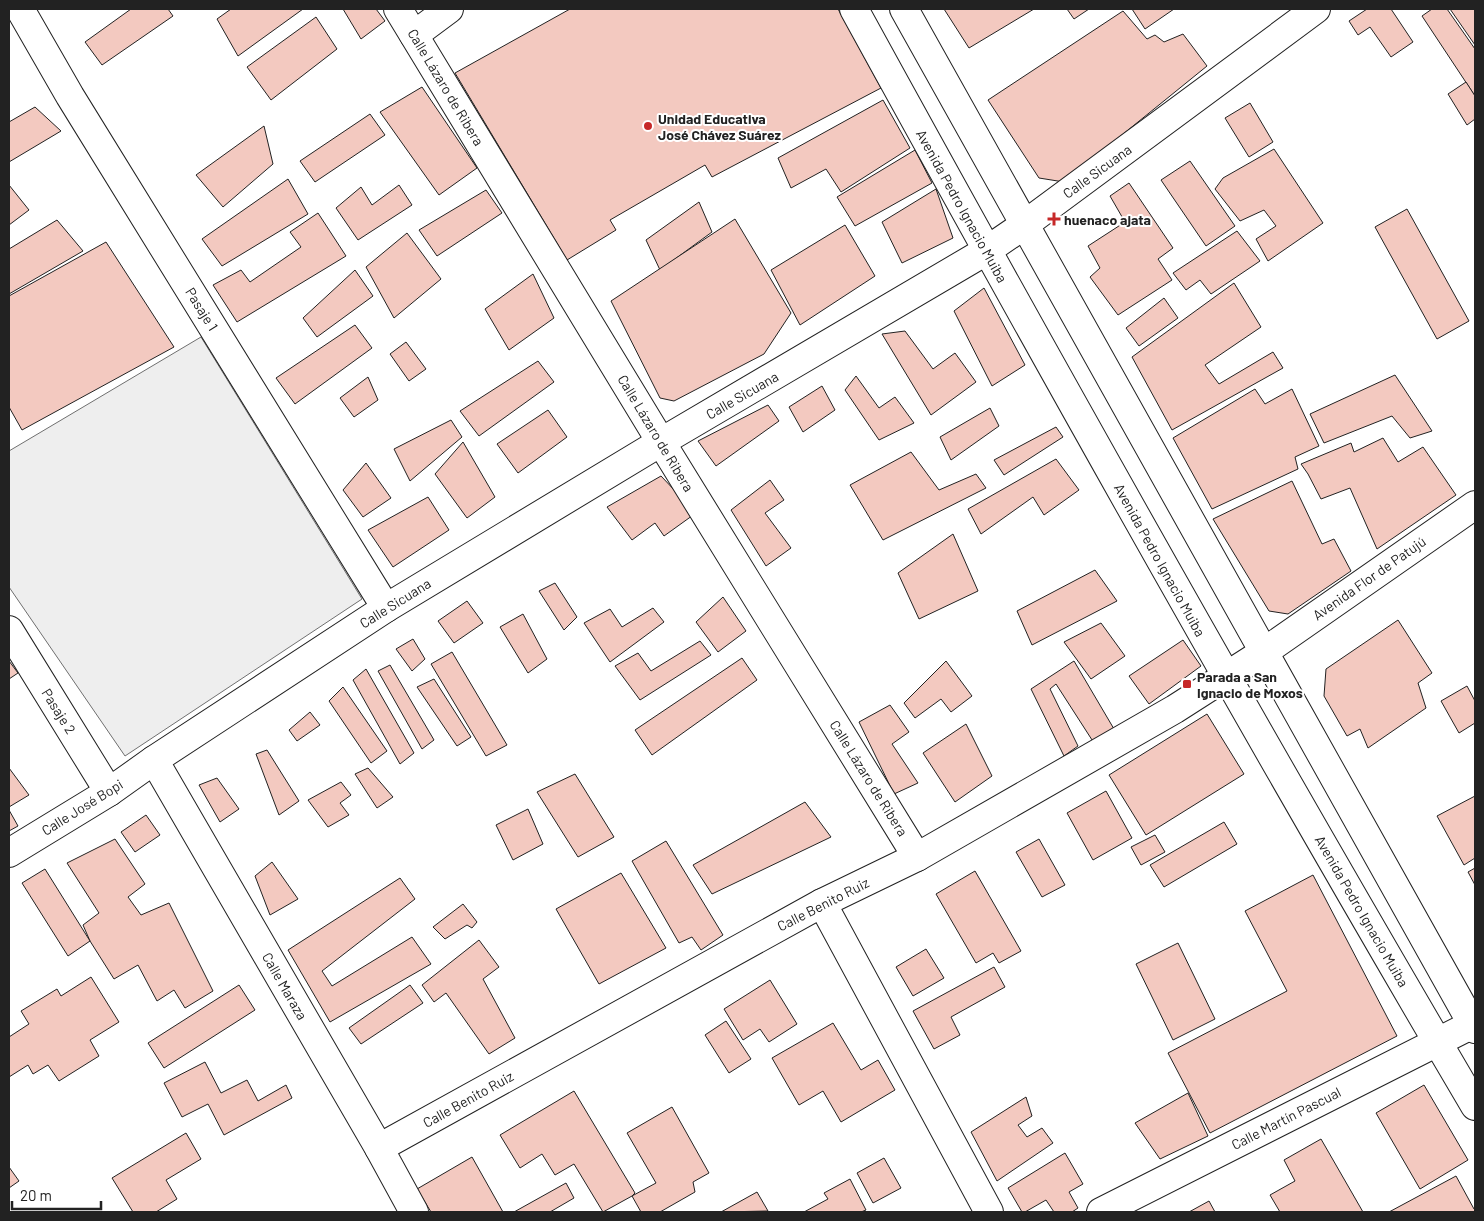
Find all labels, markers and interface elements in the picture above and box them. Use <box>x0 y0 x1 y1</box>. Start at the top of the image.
street label: Calle Lázaro de Ribera <box>404 25 488 149</box>
place label: Unidad Educativa José Chávez Suárez <box>658 110 782 143</box>
marker: Unidad Educativa José Chávez Suárez <box>642 120 654 132</box>
street label: Avenida Pedro Ignacio Muiba <box>913 127 1011 285</box>
street label: Calle Sicuana <box>1059 140 1135 202</box>
place label: huenaco ajata <box>1064 211 1151 228</box>
marker: huenaco ajata <box>1048 213 1060 225</box>
street label: Pasaje 1 <box>182 284 222 334</box>
street label: Calle Sicuana <box>703 367 781 423</box>
street label: Calle Lázaro de Ribera <box>614 371 698 495</box>
street label: Avenida Pedro Ignacio Muiba <box>1111 481 1209 639</box>
street label: Avenida Flor de Patujú <box>1309 533 1429 623</box>
street label: Calle Sicuana <box>356 574 434 632</box>
place label: Parada a San Ignacio de Moxos <box>1197 668 1303 701</box>
marker: Parada a San Ignacio de Moxos <box>1181 678 1193 690</box>
street label: Pasaje 2 <box>38 685 80 737</box>
street label: Calle Lázaro de Ribera <box>826 717 912 839</box>
street label: Calle José Bopi <box>38 775 126 839</box>
street label: Avenida Pedro Ignacio Muiba <box>1312 832 1412 990</box>
street label: Calle Benito Ruiz <box>774 874 872 934</box>
street label: Calle Maraza <box>259 949 311 1023</box>
street label: Calle Benito Ruiz <box>420 1067 516 1131</box>
street label: Calle Martín Pascual <box>1228 1083 1344 1153</box>
scale bar <box>12 1178 101 1210</box>
text: 20 m <box>20 1186 52 1204</box>

